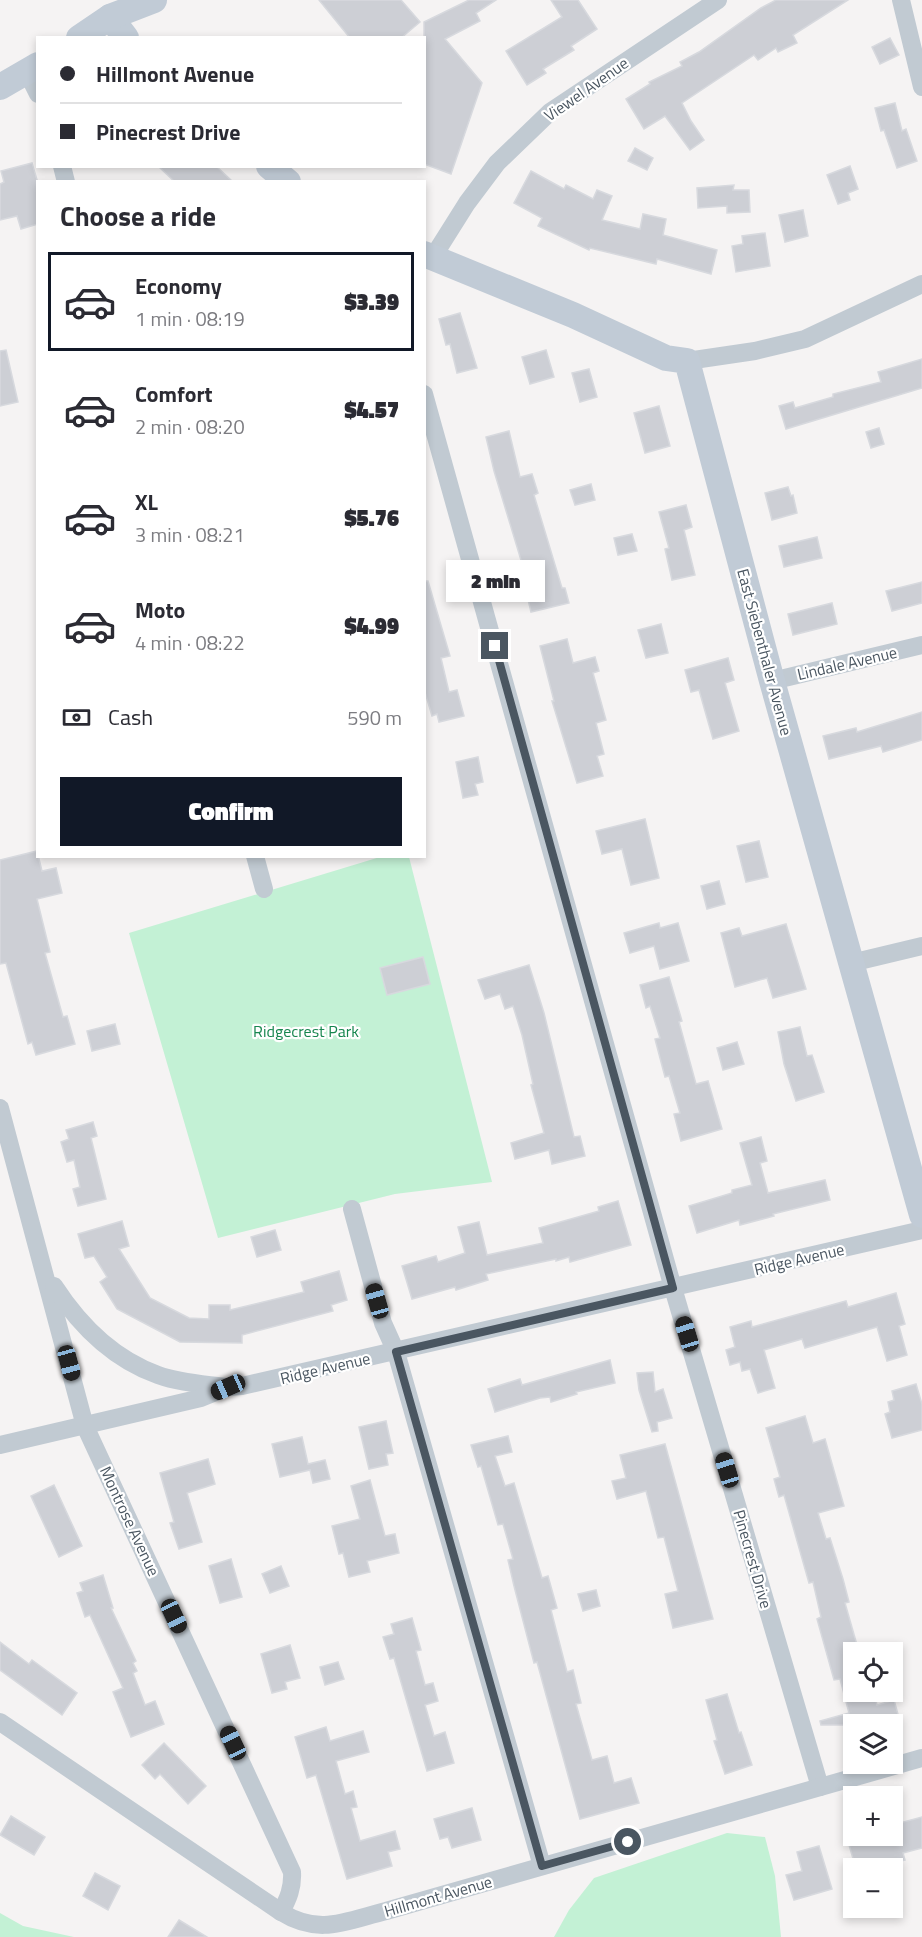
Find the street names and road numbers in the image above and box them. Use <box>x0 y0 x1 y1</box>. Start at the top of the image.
street label: Viewel Avenue <box>539 51 633 127</box>
street label: East Siebenthaler Avenue <box>731 566 799 738</box>
street label: Lindale Avenue <box>795 640 899 686</box>
street label: Ridge Avenue <box>752 1237 846 1281</box>
street label: Ridge Avenue <box>278 1346 372 1390</box>
street label: Montrose Avenue <box>94 1462 166 1580</box>
street label: Pinecrest Drive <box>727 1507 779 1611</box>
street label: Hillmont Avenue <box>381 1869 495 1923</box>

